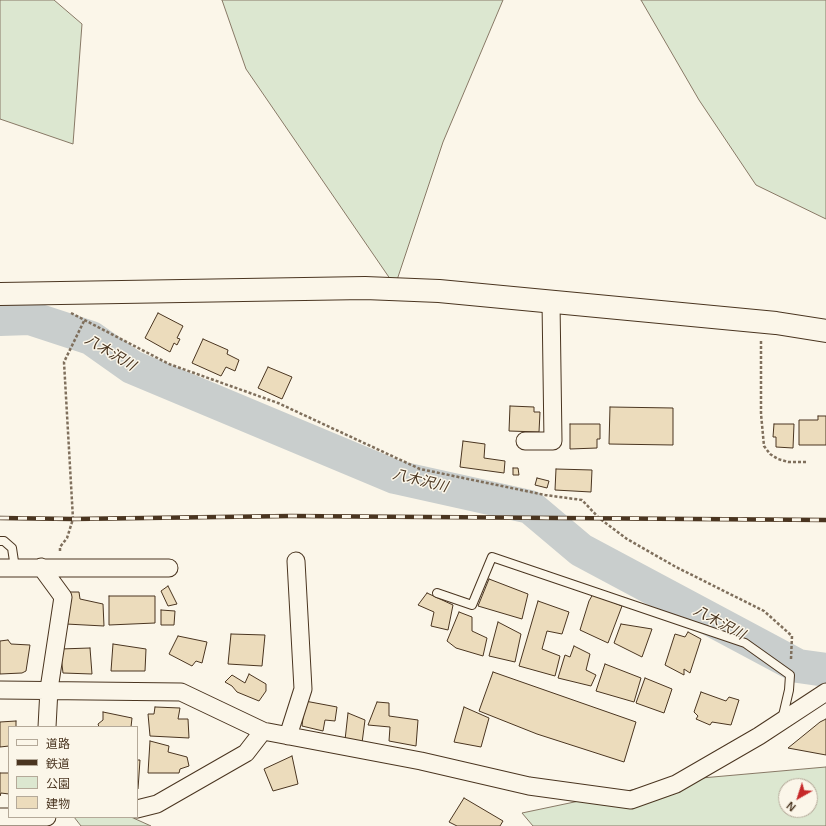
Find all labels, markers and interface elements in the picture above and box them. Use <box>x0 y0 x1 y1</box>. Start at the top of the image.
water label: 八木沢川 <box>82 331 138 375</box>
water label: 八木沢川 <box>391 466 449 496</box>
water label: 八木沢川 <box>690 602 748 644</box>
legend <box>8 726 138 818</box>
text: 道路 <box>46 737 70 751</box>
text: 鉄道 <box>46 757 70 771</box>
text: 公園 <box>46 777 70 791</box>
north arrow <box>778 778 818 818</box>
text: 建物 <box>46 797 70 811</box>
text: N <box>784 799 798 814</box>

